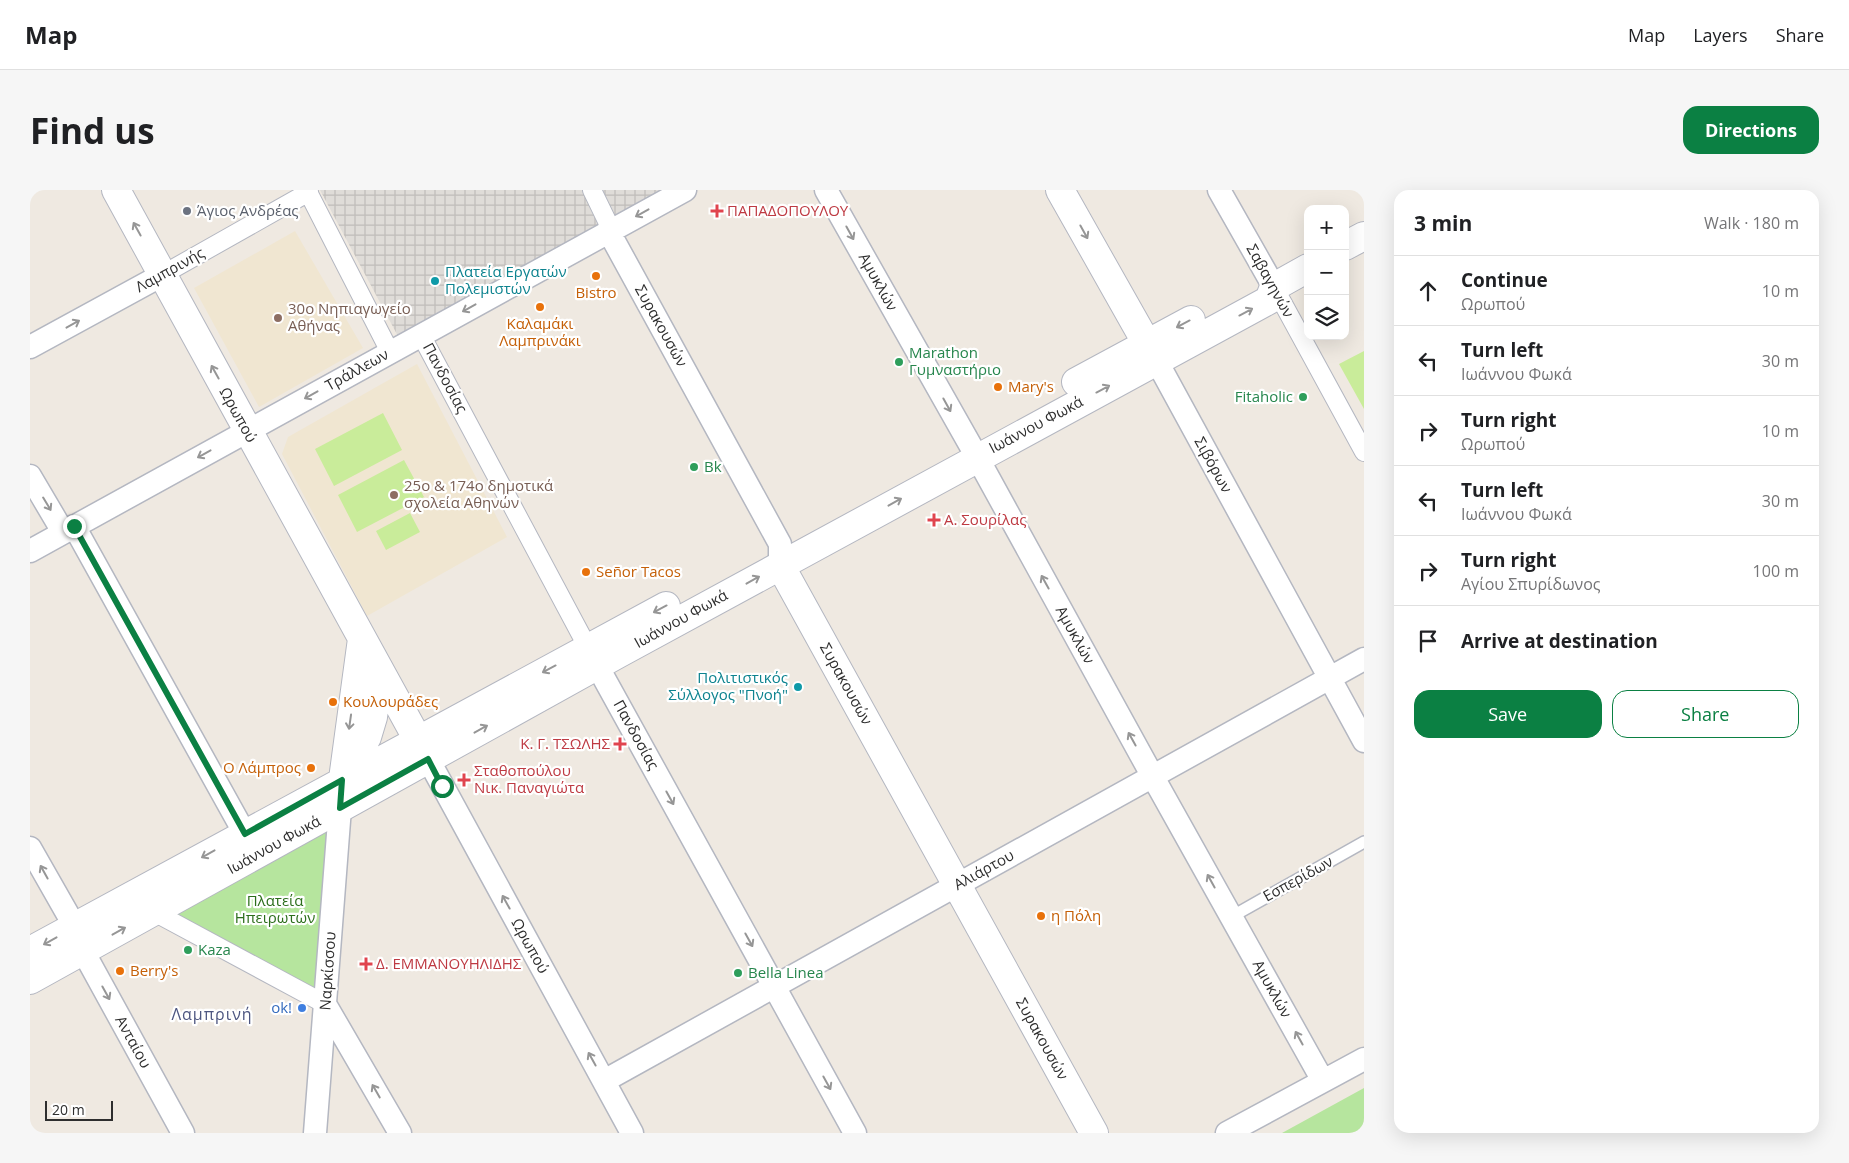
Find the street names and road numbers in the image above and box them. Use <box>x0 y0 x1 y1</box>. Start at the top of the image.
street label: Σαβαγηνών <box>1243 240 1299 321</box>
street label: Λαμπρινής <box>131 242 208 296</box>
street label: Αμυκλών <box>855 249 903 314</box>
street label: Συρακουσών <box>631 281 693 370</box>
street label: Πανδοσίας <box>419 339 473 416</box>
street label: Τράλλεων <box>321 344 392 395</box>
street label: Ωρωπού <box>216 383 262 446</box>
street label: Ιωάννου Φωκά <box>985 391 1086 457</box>
street label: Σιβόρων <box>1190 433 1237 496</box>
street label: Ιωάννου Φωκά <box>630 584 731 652</box>
street label: Αμυκλών <box>1052 602 1100 667</box>
street label: Συρακουσών <box>816 639 878 728</box>
street label: Πανδοσίας <box>609 696 664 773</box>
street label: Ιωάννου Φωκά <box>223 810 324 878</box>
street label: Αλιάρτου <box>950 844 1017 894</box>
street label: Εσπερίδων <box>1259 851 1336 906</box>
street label: Ωρωπού <box>508 914 554 977</box>
street label: Ναρκίσσου <box>314 931 340 1011</box>
street label: Αμυκλών <box>1249 956 1297 1021</box>
street label: Συρακουσών <box>1012 994 1074 1083</box>
street label: Ανταίου <box>111 1012 156 1071</box>

